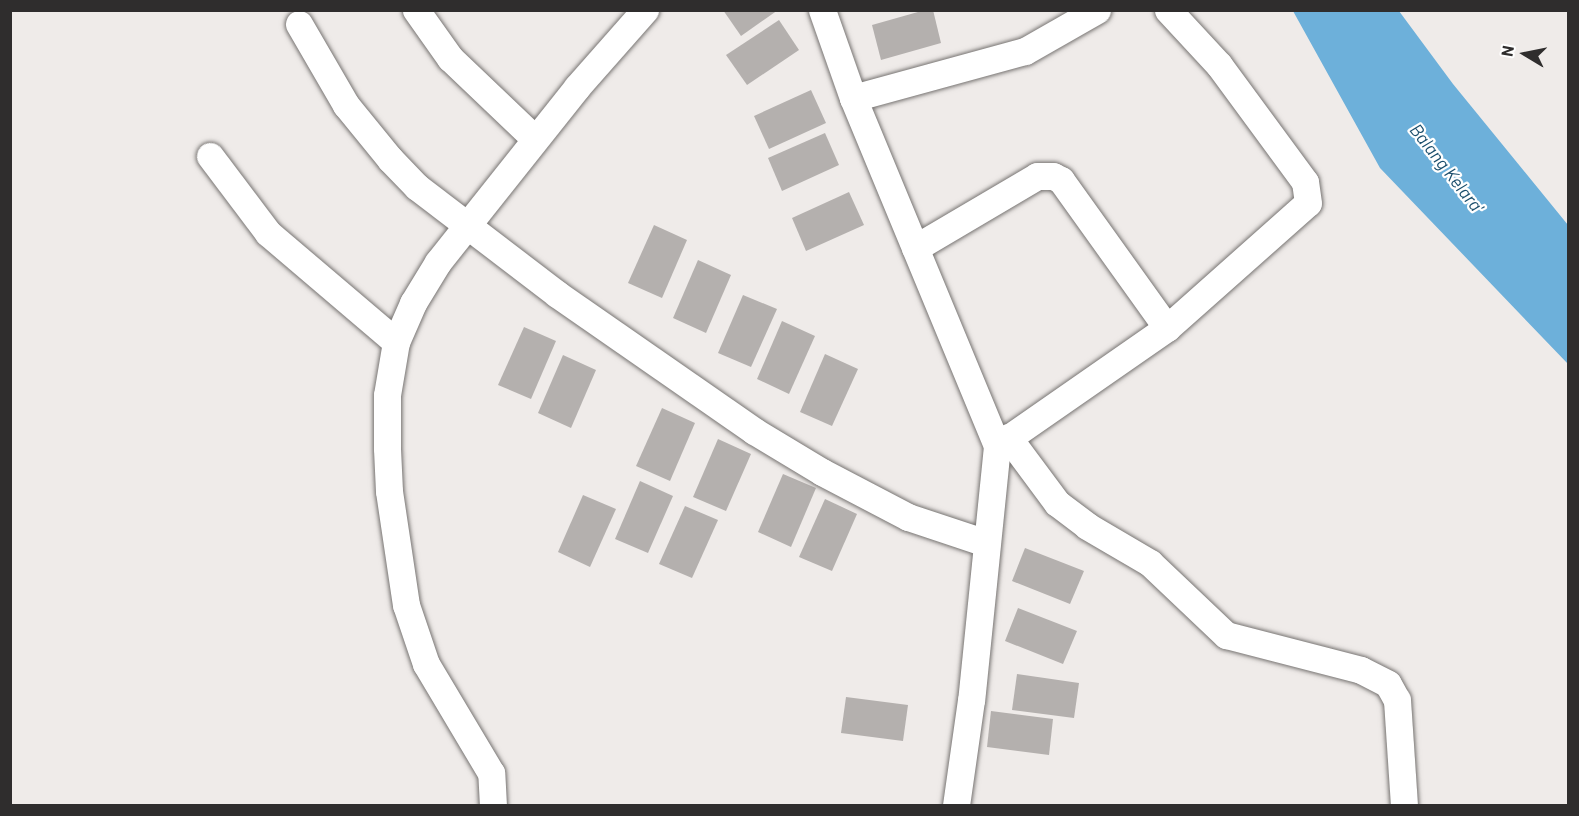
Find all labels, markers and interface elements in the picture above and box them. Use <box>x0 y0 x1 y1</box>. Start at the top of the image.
north arrow <box>1495 24 1555 84</box>
text: N <box>1497 44 1517 58</box>
water label: Balang Kelara' <box>1406 119 1488 217</box>

